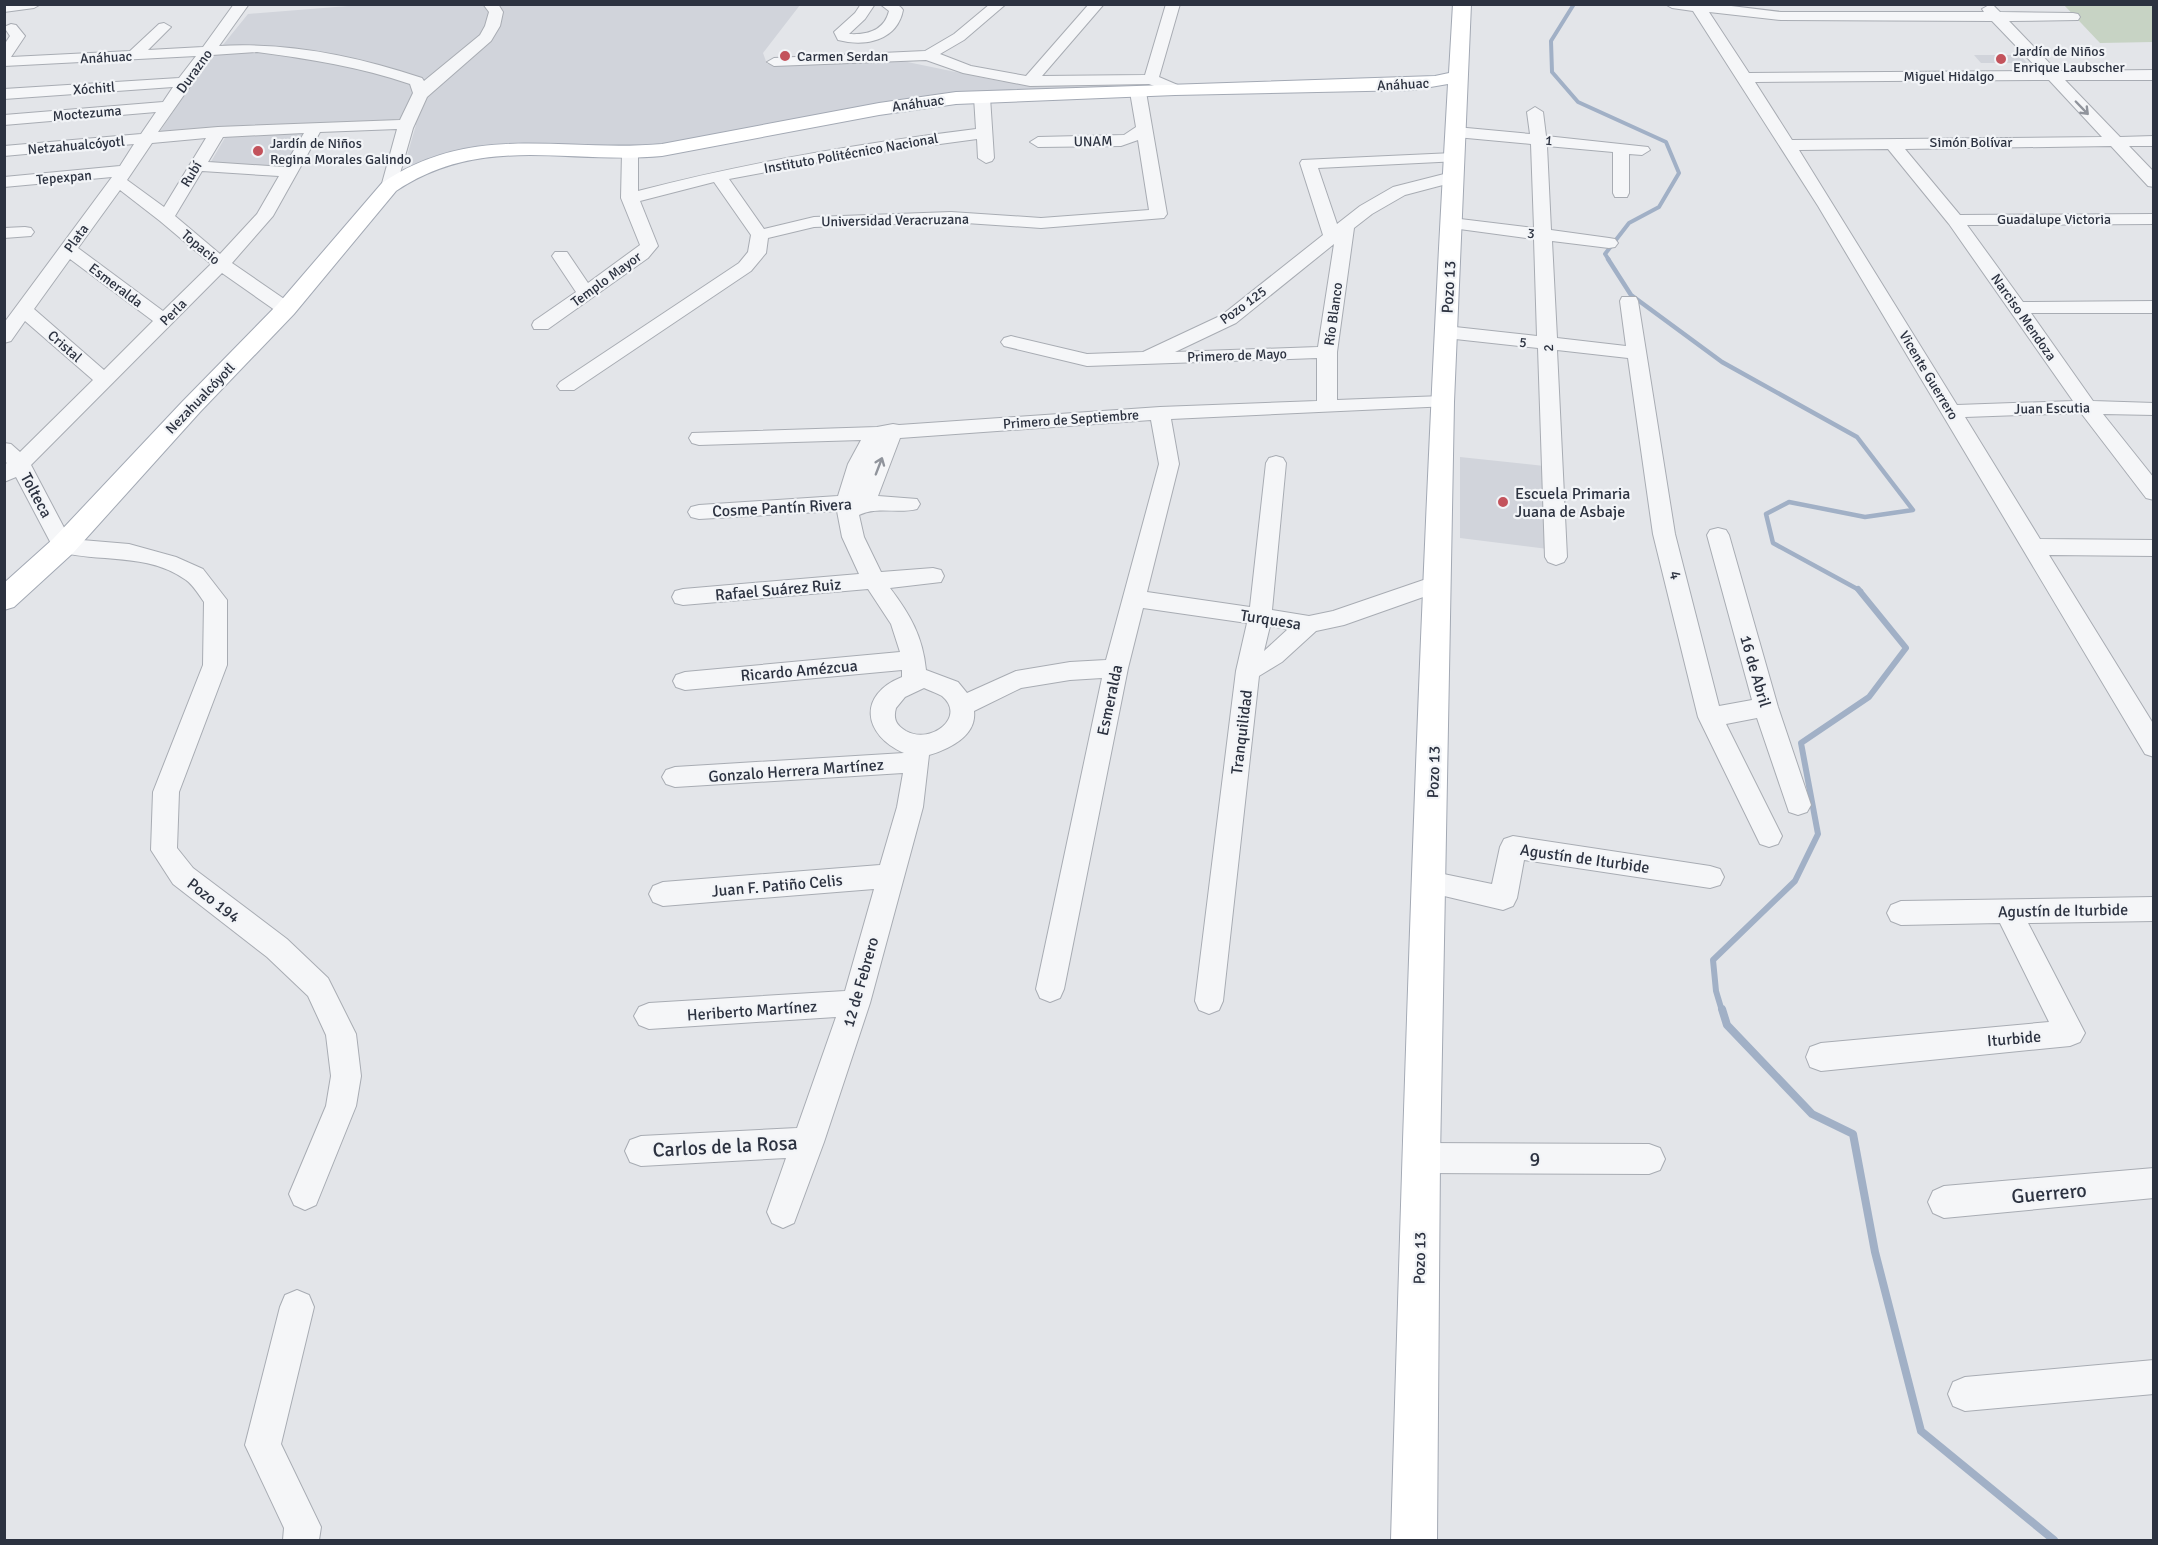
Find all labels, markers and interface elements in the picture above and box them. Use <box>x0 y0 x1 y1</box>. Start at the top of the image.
place label: Jardín de Niños Enrique Laubscher <box>2013 43 2126 76</box>
street label: Durazno <box>173 46 216 97</box>
street label: Anáhuac <box>79 48 133 67</box>
place label: Carmen Serdan <box>797 48 888 65</box>
marker: Carmen Serdan <box>778 49 792 63</box>
marker: Jardín de Niños Enrique Laubscher <box>1994 52 2008 66</box>
street label: Miguel Hidalgo <box>1904 68 1994 85</box>
street label: Anáhuac <box>1376 75 1430 94</box>
street label: Xóchitl <box>72 79 116 98</box>
street label: Anáhuac <box>891 91 945 116</box>
one-way arrow <box>2075 101 2089 116</box>
street label: Moctezuma <box>52 102 122 125</box>
street label: Instituto Politécnico Nacional <box>763 130 940 177</box>
street label: 1 <box>1544 132 1553 149</box>
street label: Netzahualcóyotl <box>27 133 125 158</box>
street label: UNAM <box>1073 133 1113 150</box>
street label: Simón Bolívar <box>1930 134 2013 151</box>
place label: Jardín de Niños Regina Morales Galindo <box>270 135 411 168</box>
marker: Jardín de Niños Regina Morales Galindo <box>251 144 265 158</box>
street label: Rubí <box>177 158 206 190</box>
street label: Tepexpan <box>36 167 93 188</box>
street label: Universidad Veracruzana <box>821 211 969 230</box>
street label: Guadalupe Victoria <box>1997 211 2111 228</box>
street label: Plata <box>60 221 92 256</box>
street label: 3 <box>1526 225 1536 242</box>
street label: Topacio <box>178 226 223 268</box>
street label: Templo Mayor <box>568 248 645 311</box>
street label: Esmeralda <box>85 260 146 311</box>
street label: Pozo 13 <box>1438 260 1460 314</box>
street label: Narciso Mendoza <box>1987 271 2060 364</box>
street label: Río Blanco <box>1321 281 1346 347</box>
street label: Pozo 125 <box>1217 283 1270 328</box>
street label: Perla <box>156 295 190 329</box>
street label: Cristal <box>44 327 85 366</box>
street label: Vicente Guerrero <box>1895 328 1962 423</box>
street label: 5 <box>1518 334 1528 351</box>
street label: 2 <box>1540 344 1557 352</box>
street label: Primero de Mayo <box>1187 345 1287 366</box>
street label: Nezahualcóyotl <box>162 359 239 437</box>
street label: Juan Escutia <box>2014 399 2090 418</box>
street label: Primero de Septiembre <box>1002 406 1140 433</box>
one-way arrow <box>874 458 885 476</box>
street label: Tolteca <box>16 469 56 522</box>
place label: Escuela Primaria Juana de Asbaje <box>1515 484 1630 522</box>
street label: Cosme Pantín Rivera <box>712 494 852 522</box>
marker: Escuela Primaria Juana de Asbaje <box>1496 495 1510 509</box>
street label: 4 <box>1664 569 1686 582</box>
street label: Rafael Suárez Ruiz <box>714 575 842 605</box>
street label: Turquesa <box>1239 605 1303 635</box>
street label: 16 de Abril <box>1735 633 1775 710</box>
street label: Ricardo Amézcua <box>740 656 859 686</box>
street label: Esmeralda <box>1093 663 1127 737</box>
street label: Tranquilidad <box>1227 689 1257 776</box>
street label: Pozo 13 <box>1423 745 1445 799</box>
street label: Gonzalo Herrera Martínez <box>708 755 884 787</box>
street label: Agustín de Iturbide <box>1519 840 1651 878</box>
street label: Juan F. Patiño Celis <box>711 870 844 902</box>
street label: Pozo 194 <box>183 874 244 928</box>
street label: Agustín de Iturbide <box>1998 900 2128 922</box>
street label: 12 de Febrero <box>839 935 883 1030</box>
street label: Heriberto Martínez <box>686 996 818 1026</box>
street label: Iturbide <box>1986 1027 2042 1051</box>
street label: Carlos de la Rosa <box>652 1130 798 1163</box>
street label: 9 <box>1530 1147 1540 1172</box>
street label: Guerrero <box>2010 1178 2088 1209</box>
street label: Pozo 13 <box>1410 1231 1430 1285</box>

